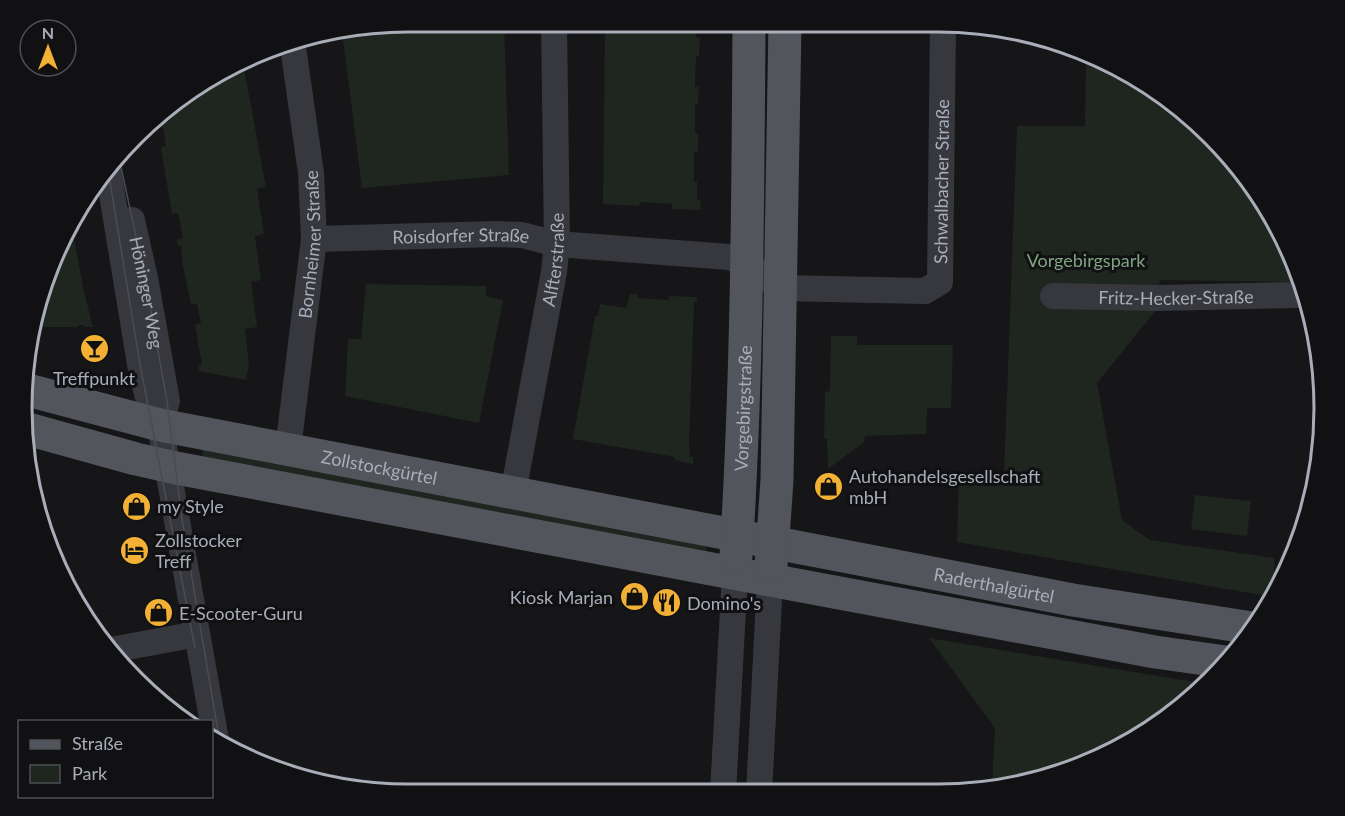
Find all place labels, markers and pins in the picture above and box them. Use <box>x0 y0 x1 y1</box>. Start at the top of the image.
bar icon: Treffpunkt <box>78 333 110 365</box>
place label: Treffpunkt <box>53 367 136 389</box>
place label: Autohandelsgesellschaft mbH <box>849 465 1041 508</box>
shop icon: Autohandelsgesellschaft mbH <box>812 470 844 502</box>
shop icon: my Style <box>120 490 152 522</box>
place label: my Style <box>157 495 224 517</box>
place label: Zollstocker Treff <box>155 529 242 572</box>
hotel icon: Zollstocker Treff <box>118 534 150 566</box>
shop icon: Kiosk Marjan <box>618 581 650 613</box>
place label: Kiosk Marjan <box>510 586 613 608</box>
restaurant icon: Domino's <box>650 587 682 619</box>
place label: Domino's <box>687 592 761 614</box>
shop icon: E-Scooter-Guru <box>142 597 174 629</box>
place label: E-Scooter-Guru <box>179 602 303 624</box>

